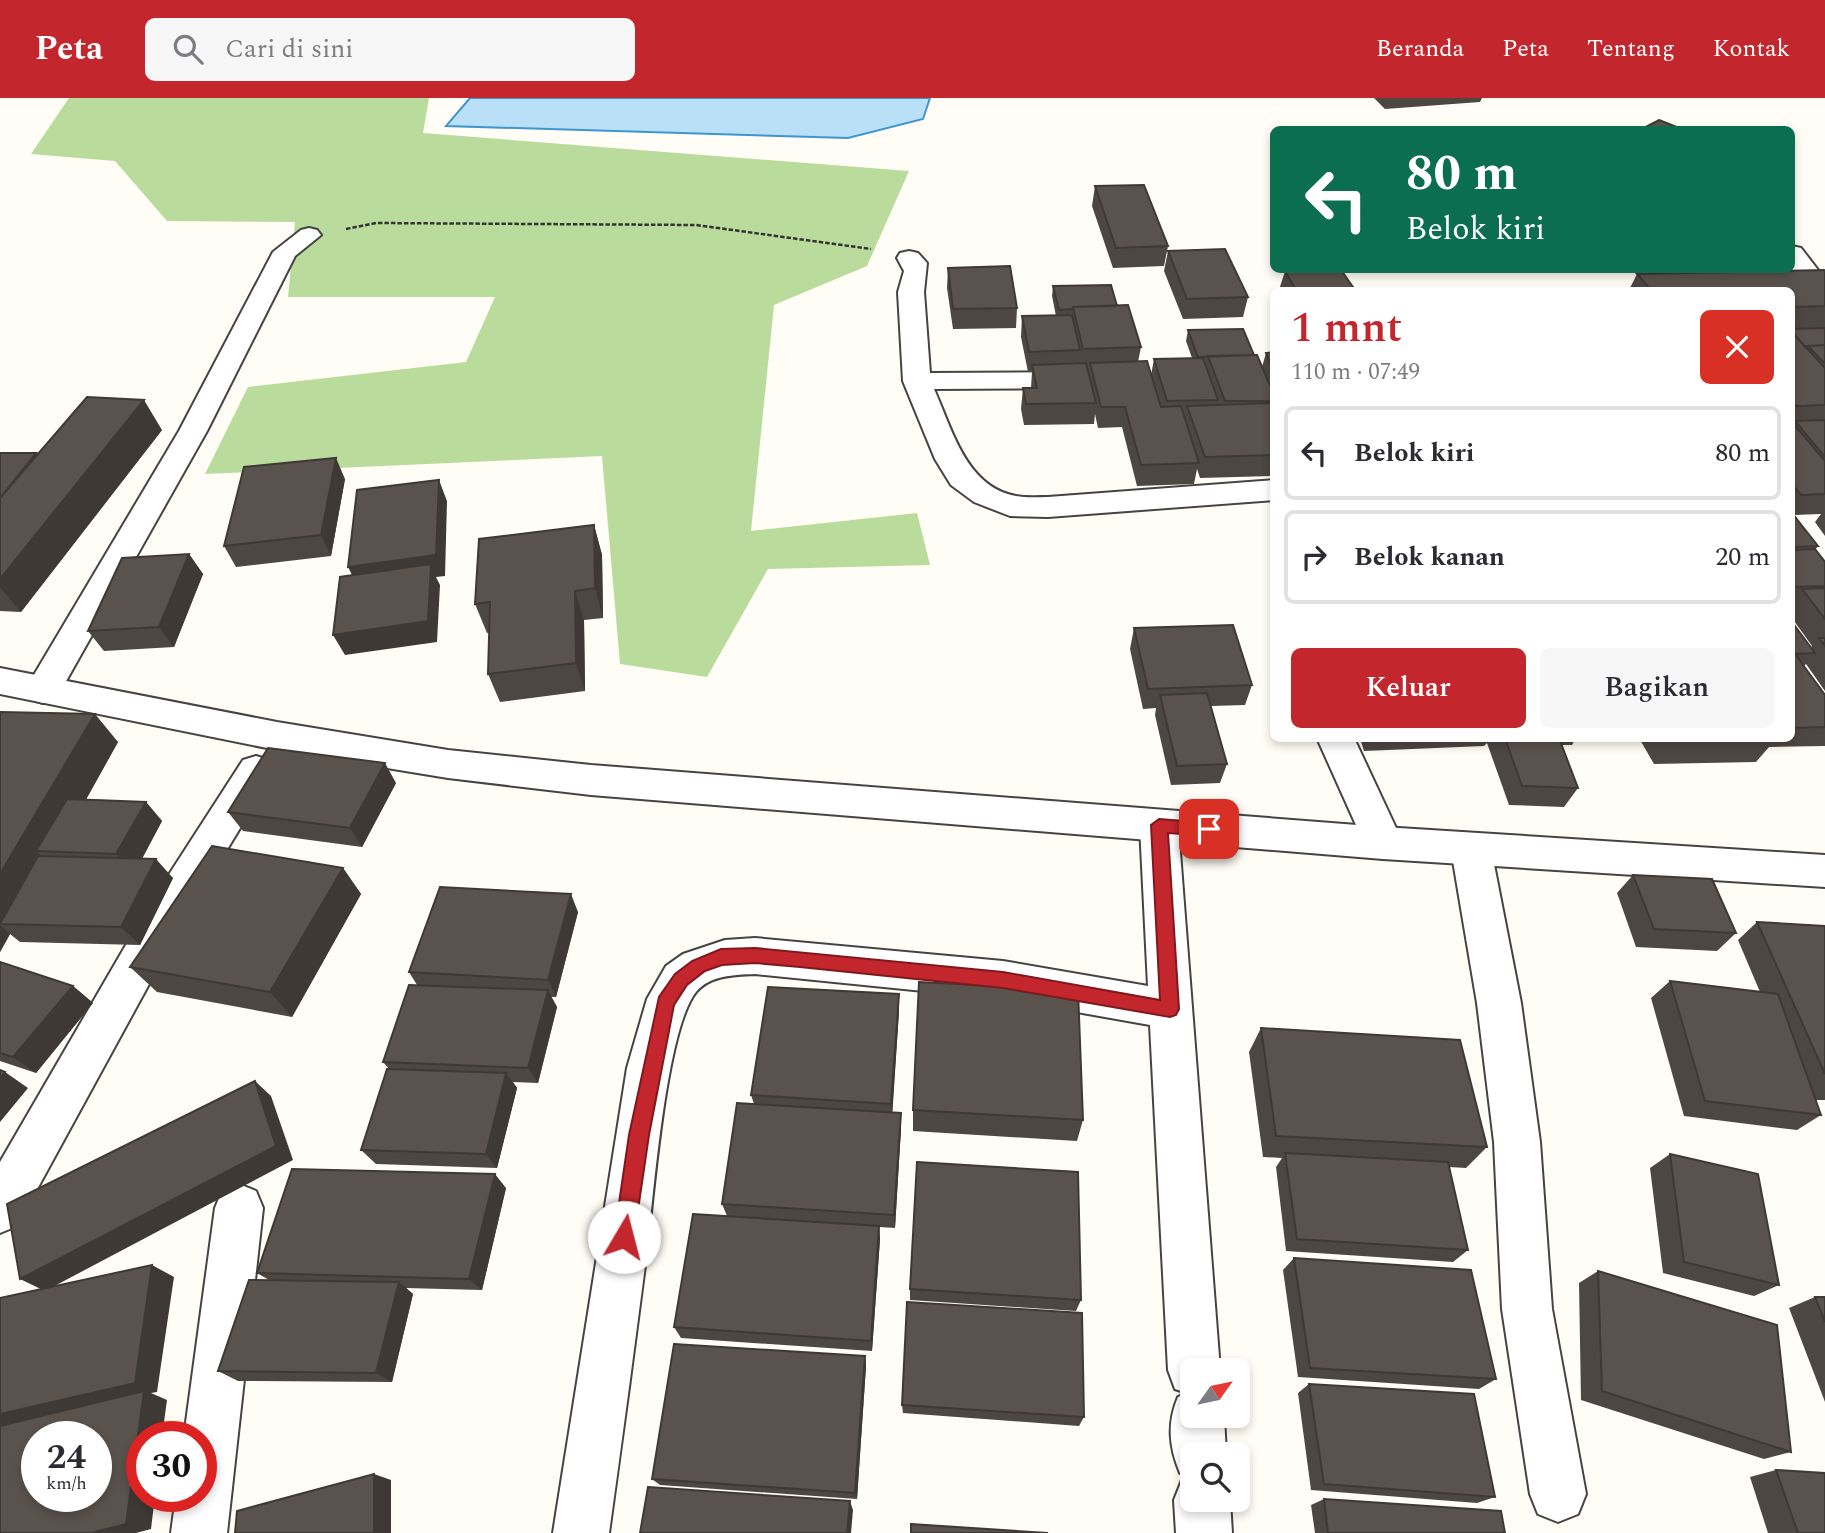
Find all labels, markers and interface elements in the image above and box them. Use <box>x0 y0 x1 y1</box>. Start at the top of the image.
search box <box>145 18 635 81</box>
text: Peta <box>35 24 103 74</box>
text: Cari di sini <box>225 29 353 69</box>
icon: search <box>169 30 207 68</box>
text: Beranda <box>1376 31 1464 67</box>
text: Peta <box>1502 31 1549 67</box>
text: Tentang <box>1587 31 1675 67</box>
text: Kontak <box>1713 31 1790 67</box>
text: 80 m <box>1406 137 1517 212</box>
icon: left <box>1291 154 1382 245</box>
text: Belok kiri <box>1406 205 1545 254</box>
text: 1 mnt <box>1291 297 1402 360</box>
button: close <box>1700 310 1774 384</box>
text: 110 m · 07:49 <box>1291 355 1420 390</box>
text: Belok kiri <box>1354 433 1474 473</box>
text: 80 m <box>1715 433 1770 473</box>
icon: left <box>1295 434 1333 472</box>
text: Belok kanan <box>1354 537 1505 577</box>
text: 20 m <box>1715 537 1770 577</box>
icon: right <box>1295 538 1333 576</box>
button: Keluar <box>1291 648 1526 728</box>
button: Bagikan <box>1540 648 1774 728</box>
pin <box>1179 799 1239 859</box>
icon: arrive <box>1190 810 1228 848</box>
position arrow <box>587 1200 661 1274</box>
north arrow <box>1180 1358 1250 1428</box>
map controls <box>1180 1358 1250 1512</box>
speed limit sign: 30 <box>126 1421 217 1512</box>
text: 24 <box>47 1431 86 1484</box>
button: search <box>1180 1442 1250 1512</box>
text: km/h <box>46 1470 87 1497</box>

